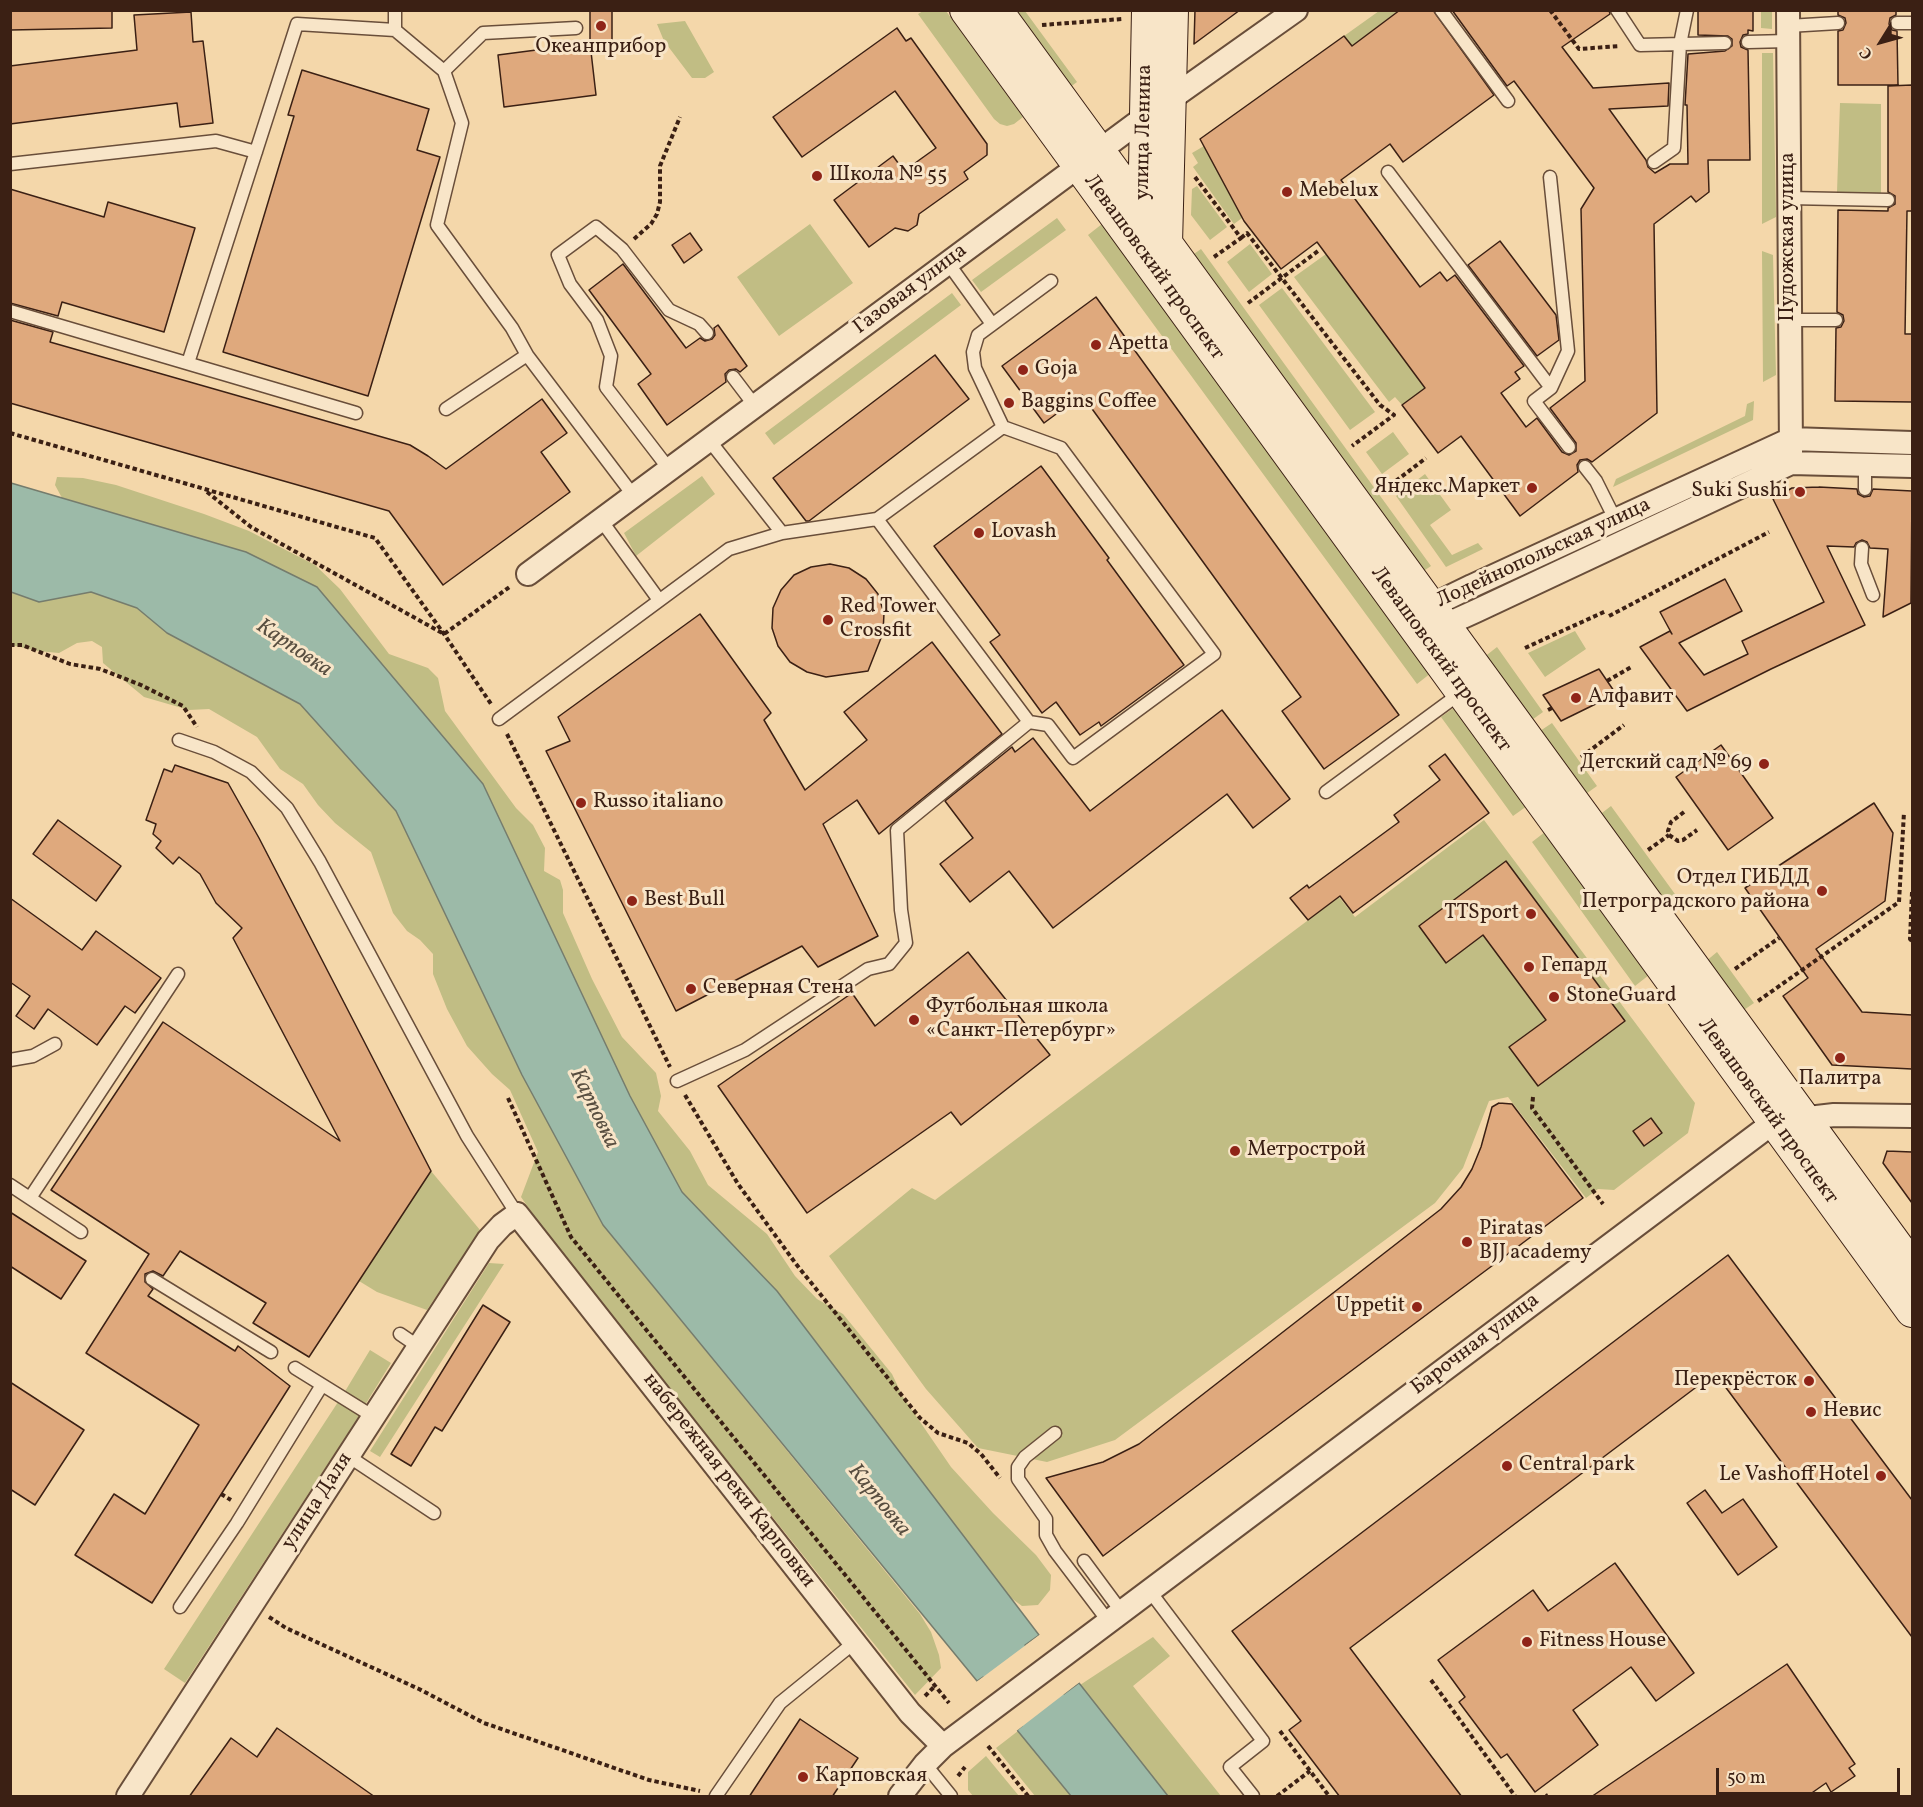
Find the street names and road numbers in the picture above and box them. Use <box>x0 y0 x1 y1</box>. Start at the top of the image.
street label: улица Ленина <box>1131 64 1159 200</box>
street label: Пудожская улица <box>1776 152 1802 322</box>
street label: Левашовский проспект <box>1077 170 1229 366</box>
street label: Газовая улица <box>849 239 973 341</box>
street label: Лодейнопольская улица <box>1433 493 1655 615</box>
street label: Левашовский проспект <box>1364 562 1516 758</box>
street label: Левашовский проспект <box>1691 1014 1843 1210</box>
street label: Барочная улица <box>1407 1289 1545 1401</box>
street label: набережная реки Карповки <box>636 1369 820 1593</box>
street label: улица Даля <box>277 1449 359 1555</box>

